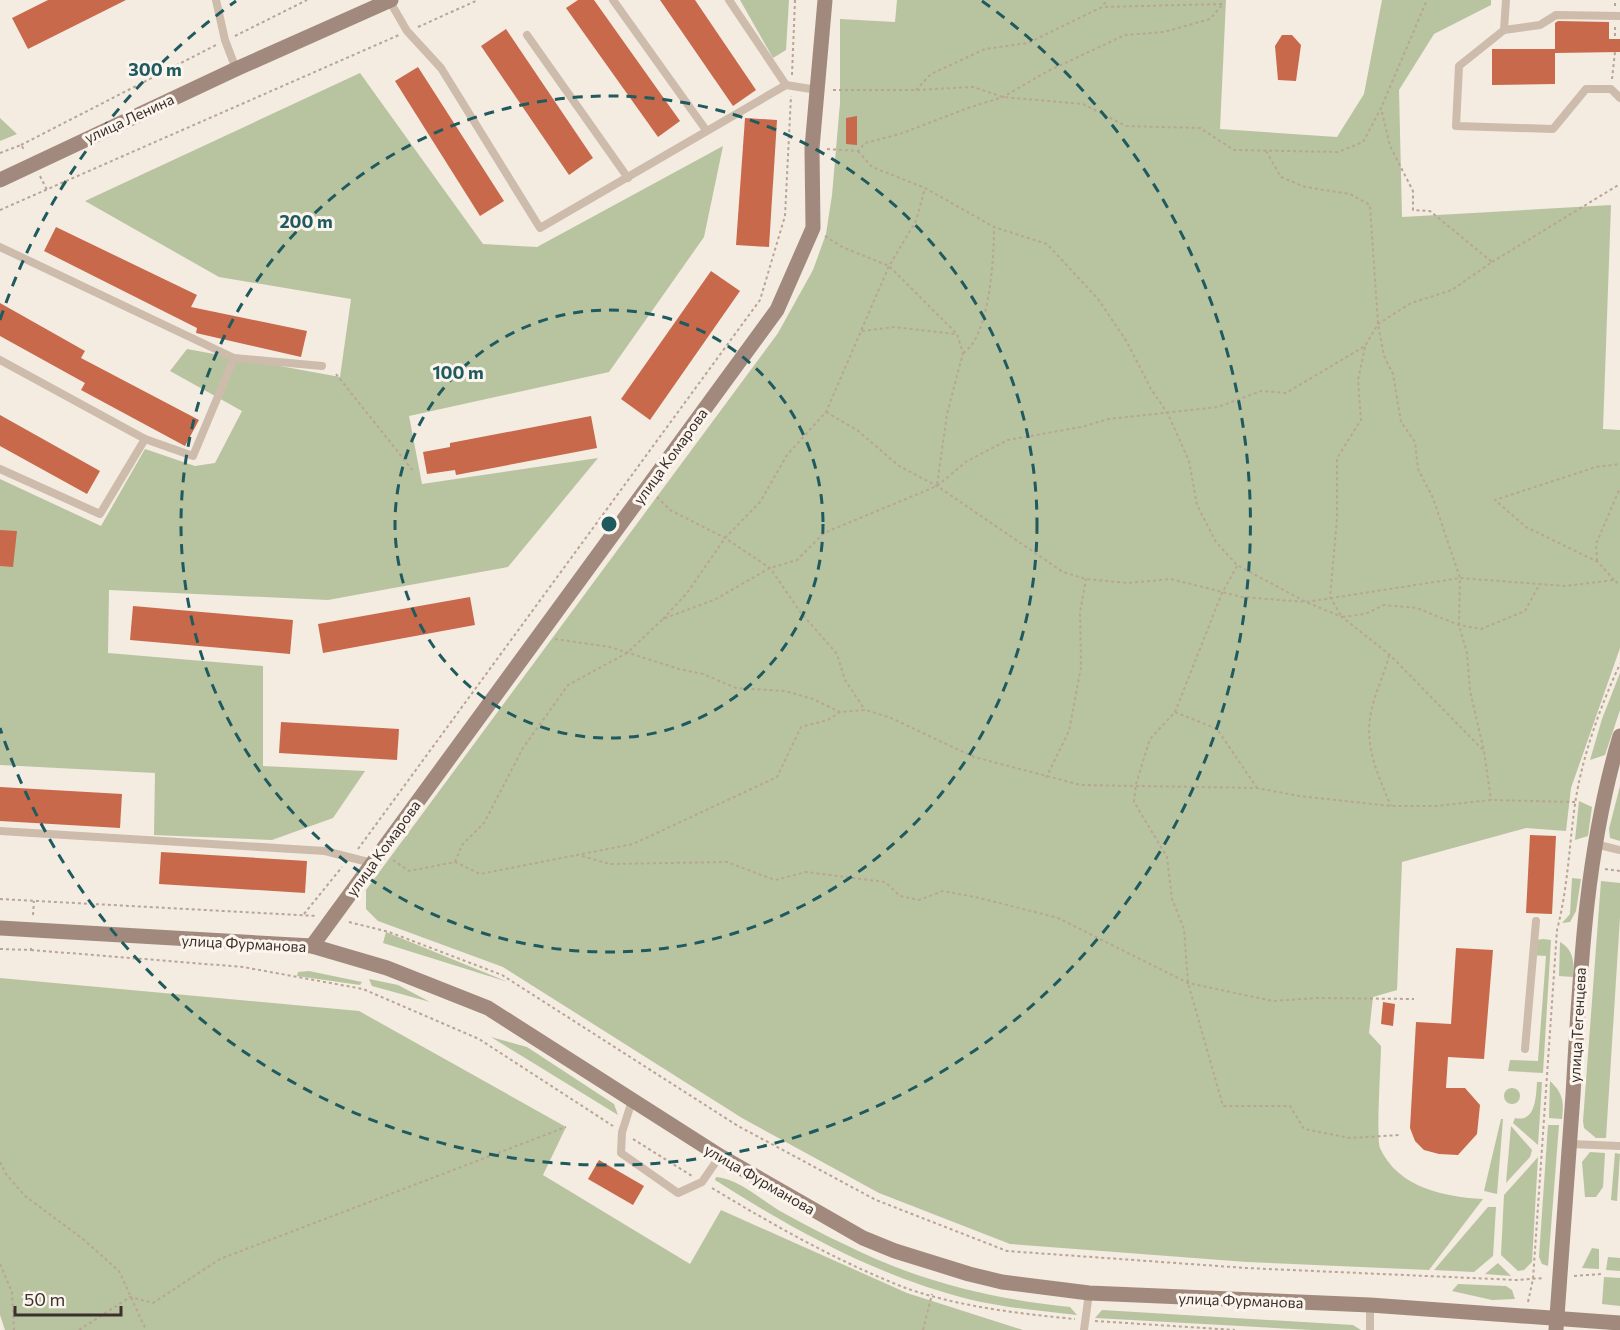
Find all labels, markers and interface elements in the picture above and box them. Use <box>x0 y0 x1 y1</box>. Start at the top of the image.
text: 300 m <box>128 58 182 80</box>
street label: улица Ленина <box>81 89 177 147</box>
text: 200 m <box>279 210 333 232</box>
text: 100 m <box>432 361 484 383</box>
street label: улица Комарова <box>629 404 711 508</box>
centre of rings <box>599 514 619 534</box>
street label: улица Комарова <box>342 796 424 900</box>
street label: улица Фурманова <box>181 931 307 955</box>
street label: улица Тегенцева <box>1565 967 1589 1083</box>
street label: улица Фурманова <box>701 1140 819 1218</box>
scale bar <box>15 1279 122 1317</box>
text: 50 m <box>24 1288 65 1310</box>
street label: улица Фурманова <box>1178 1289 1304 1311</box>

